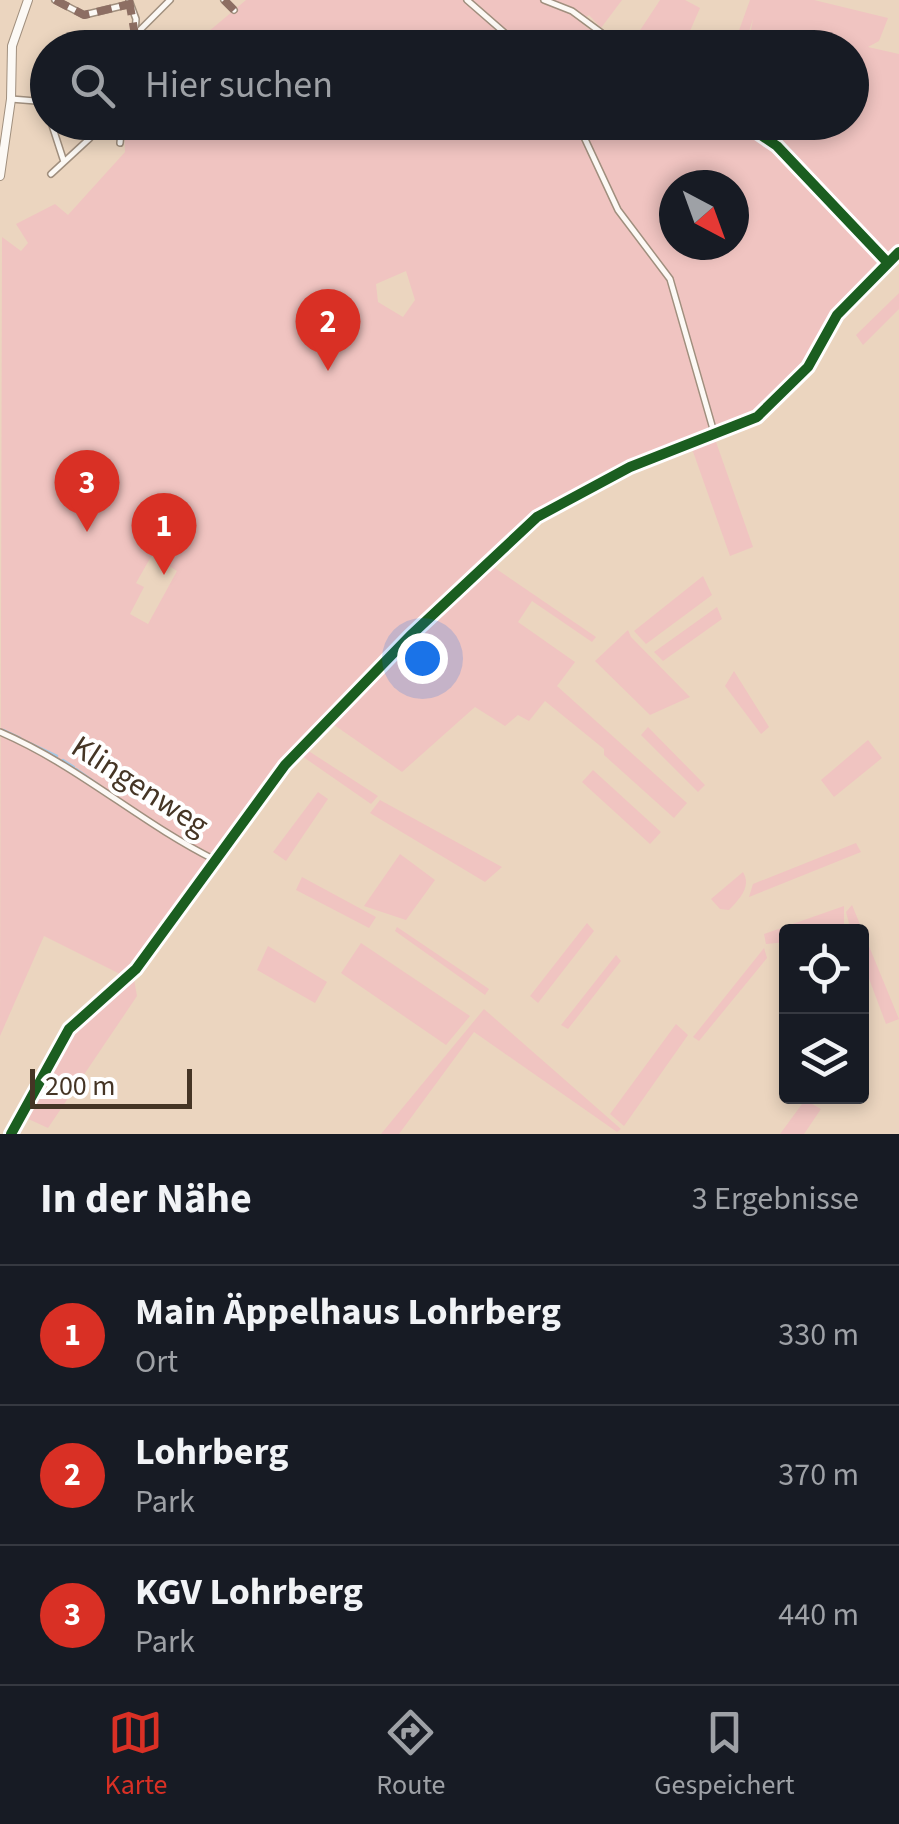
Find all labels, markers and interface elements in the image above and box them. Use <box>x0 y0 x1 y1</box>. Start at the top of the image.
search box <box>30 30 869 140</box>
icon: search <box>65 58 120 113</box>
text: Hier suchen <box>145 58 333 112</box>
north arrow <box>659 170 749 260</box>
pin: 2 <box>296 288 360 371</box>
pin: 3 <box>54 450 120 532</box>
pin: 1 <box>132 492 196 575</box>
your location <box>397 633 448 684</box>
street label: Klingenweg <box>62 724 218 848</box>
map controls <box>779 924 869 1104</box>
button: locate <box>779 924 869 1014</box>
button: layers <box>779 1014 869 1104</box>
scale bar <box>30 1064 192 1108</box>
text: 200 m <box>45 1066 116 1106</box>
text: In der Nähe <box>40 1169 252 1229</box>
text: 3 Ergebnisse <box>692 1176 859 1222</box>
text: Main Äppelhaus Lohrberg <box>135 1285 561 1339</box>
text: 1 <box>64 1312 81 1358</box>
text: 330 m <box>778 1312 859 1358</box>
text: Ort <box>135 1339 178 1385</box>
text: Lohrberg <box>135 1425 289 1479</box>
text: 2 <box>64 1452 81 1498</box>
text: 370 m <box>778 1452 859 1498</box>
text: Park <box>135 1479 195 1525</box>
text: KGV Lohrberg <box>135 1565 363 1619</box>
text: 3 <box>64 1592 81 1638</box>
text: 440 m <box>778 1592 859 1638</box>
text: Park <box>135 1619 195 1665</box>
tab: Karte <box>104 1705 167 1805</box>
tab: Route <box>376 1705 445 1805</box>
tab: Gespeichert <box>654 1705 795 1805</box>

